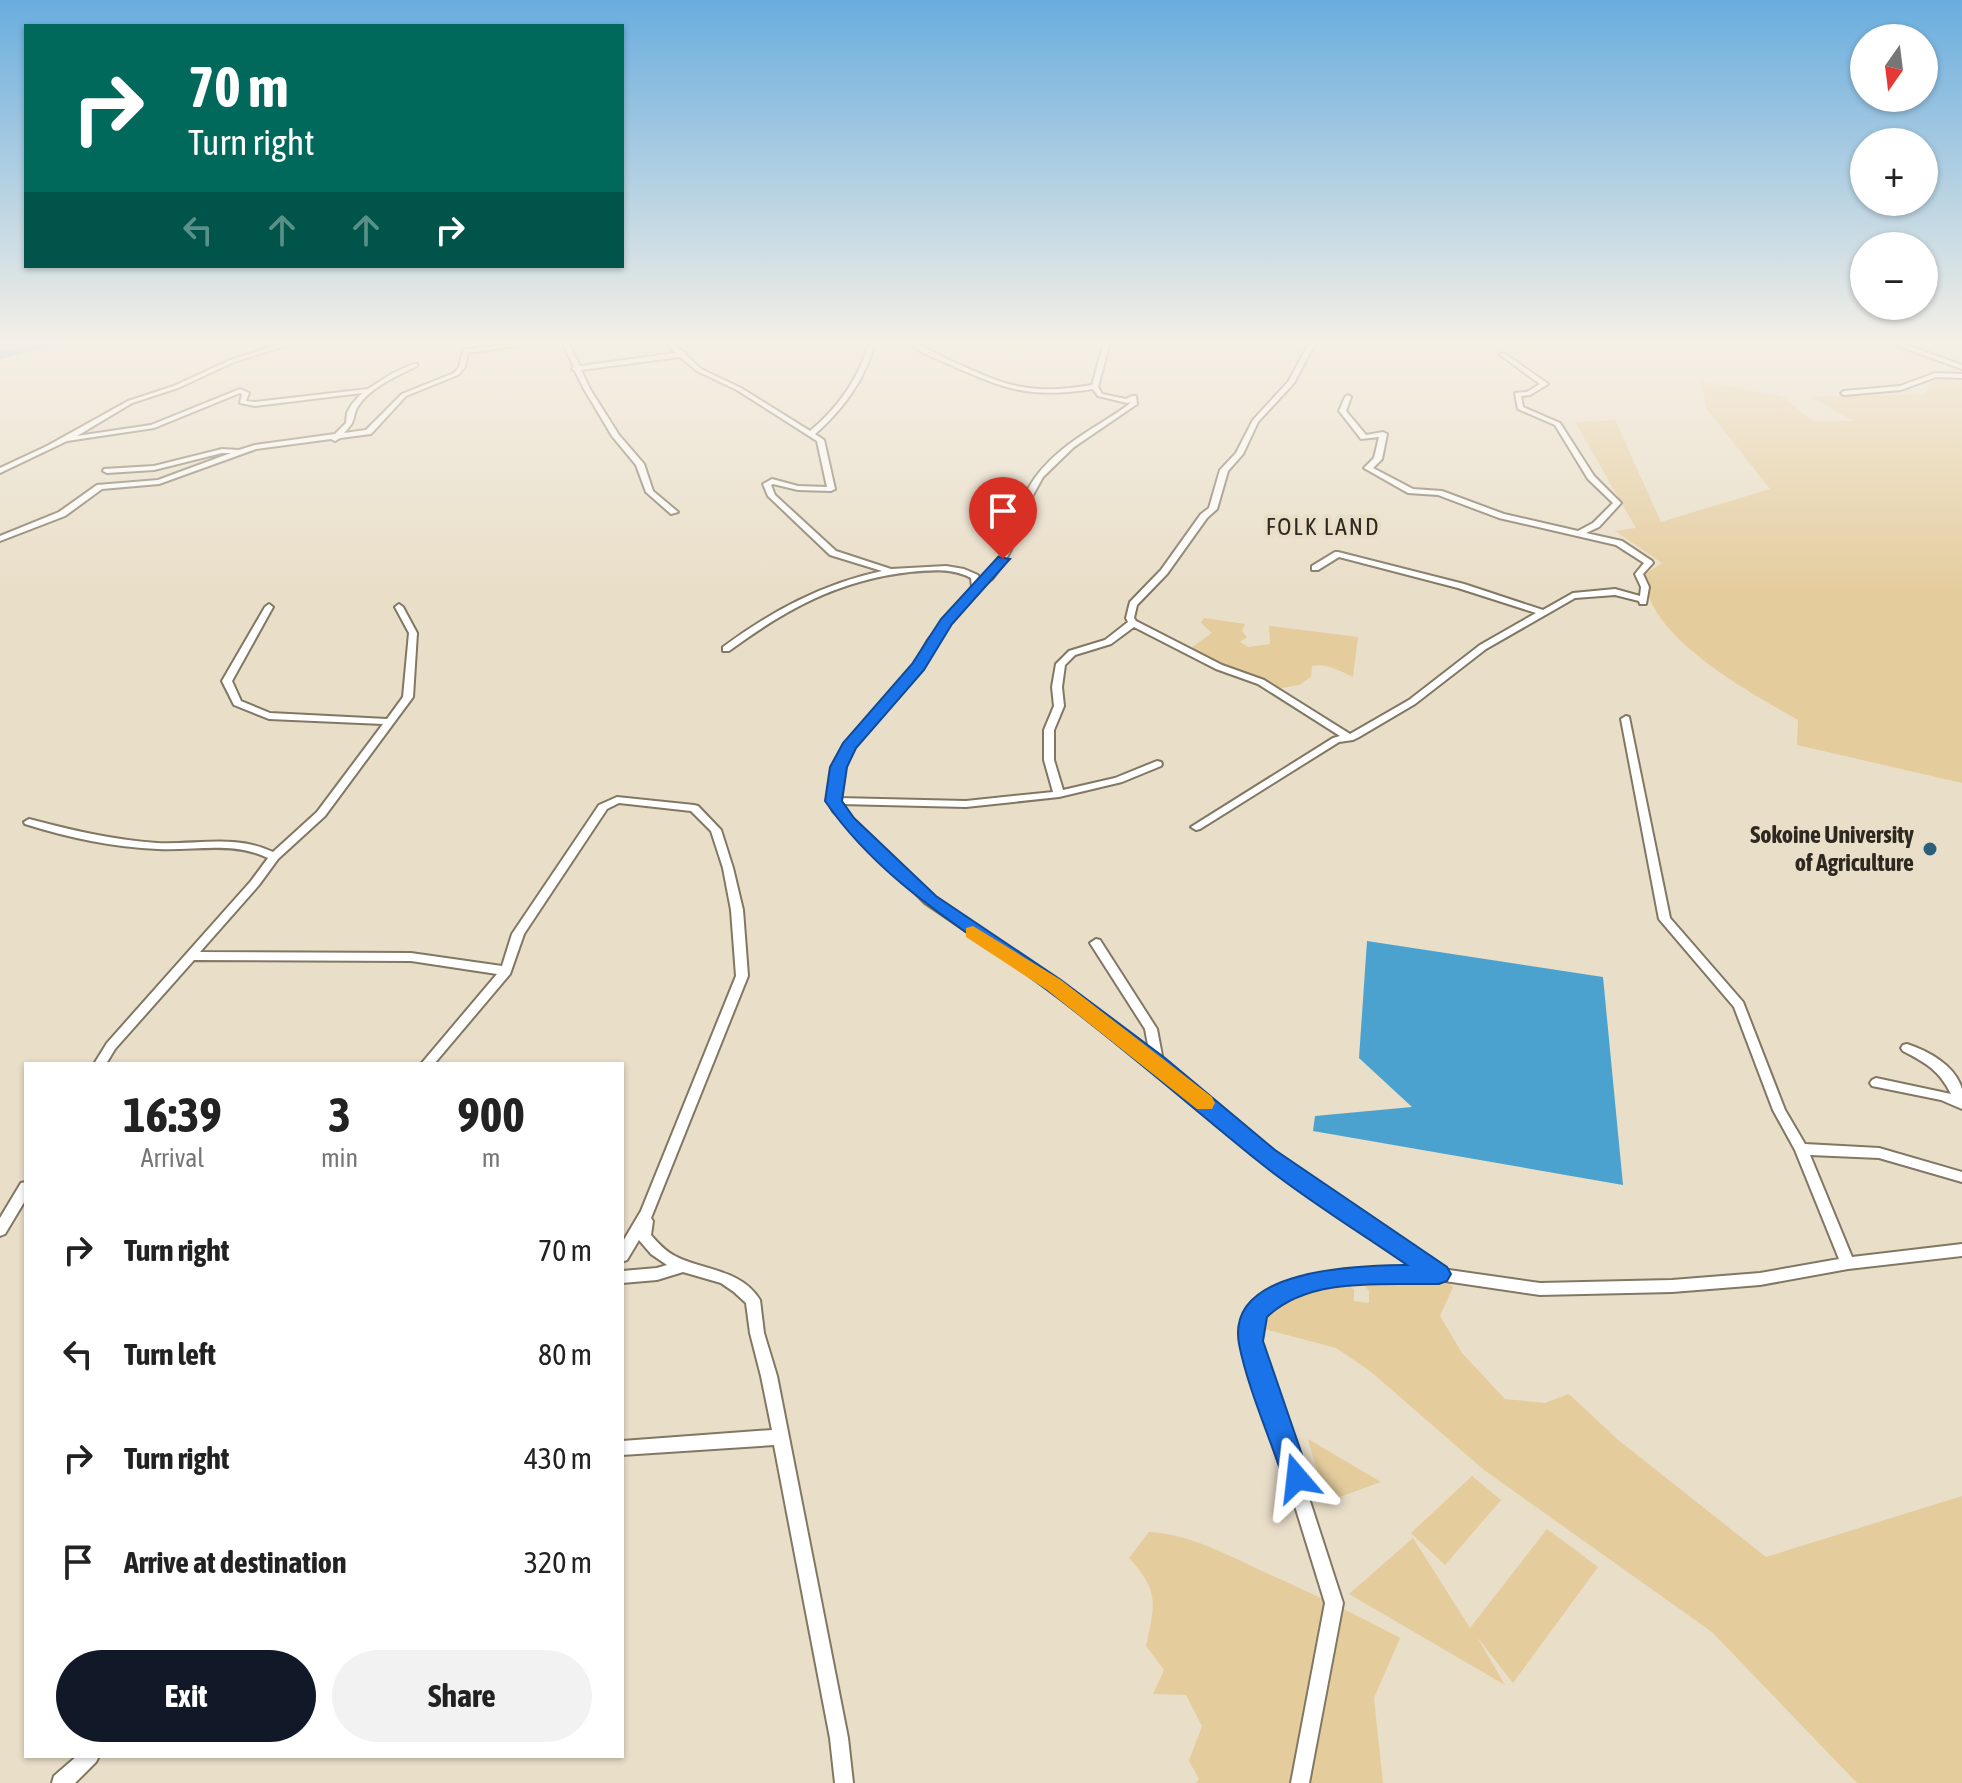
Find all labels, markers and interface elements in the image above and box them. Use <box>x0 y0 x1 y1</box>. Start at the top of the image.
north arrow <box>1850 24 1938 112</box>
map controls <box>1850 24 1938 320</box>
text: 70 m <box>188 55 289 119</box>
icon: right <box>56 56 160 160</box>
text: Turn right <box>188 121 315 163</box>
button: + <box>1850 128 1938 216</box>
icon: left <box>176 208 220 252</box>
icon: ahead <box>260 208 304 252</box>
icon: ahead <box>344 208 388 252</box>
icon: right <box>428 208 472 252</box>
button: − <box>1850 232 1938 320</box>
pin <box>969 477 1037 559</box>
icon: arrive <box>981 489 1025 533</box>
district label: FOLK LAND <box>1266 513 1380 540</box>
place label: Sokoine University of Agriculture <box>1750 821 1914 876</box>
marker: Sokoine University of Agriculture <box>1921 840 1939 858</box>
text: 16:39 <box>123 1087 222 1142</box>
text: 3 <box>328 1087 351 1142</box>
text: 900 <box>457 1087 525 1142</box>
text: Arrival <box>141 1143 204 1173</box>
text: min <box>321 1143 358 1173</box>
text: m <box>482 1143 500 1173</box>
icon: right <box>56 1228 100 1272</box>
text: Turn right <box>124 1233 230 1267</box>
text: 70 m <box>538 1233 592 1267</box>
icon: left <box>56 1332 100 1376</box>
text: Turn left <box>124 1337 216 1371</box>
text: 80 m <box>538 1337 592 1371</box>
icon: right <box>56 1436 100 1480</box>
position arrow <box>1255 1436 1339 1520</box>
text: Turn right <box>124 1441 230 1475</box>
text: 430 m <box>524 1441 592 1475</box>
icon: arrive <box>56 1540 100 1584</box>
text: Arrive at destination <box>124 1545 346 1579</box>
text: 320 m <box>524 1545 592 1579</box>
button: Exit <box>56 1650 316 1742</box>
button: Share <box>332 1650 592 1742</box>

